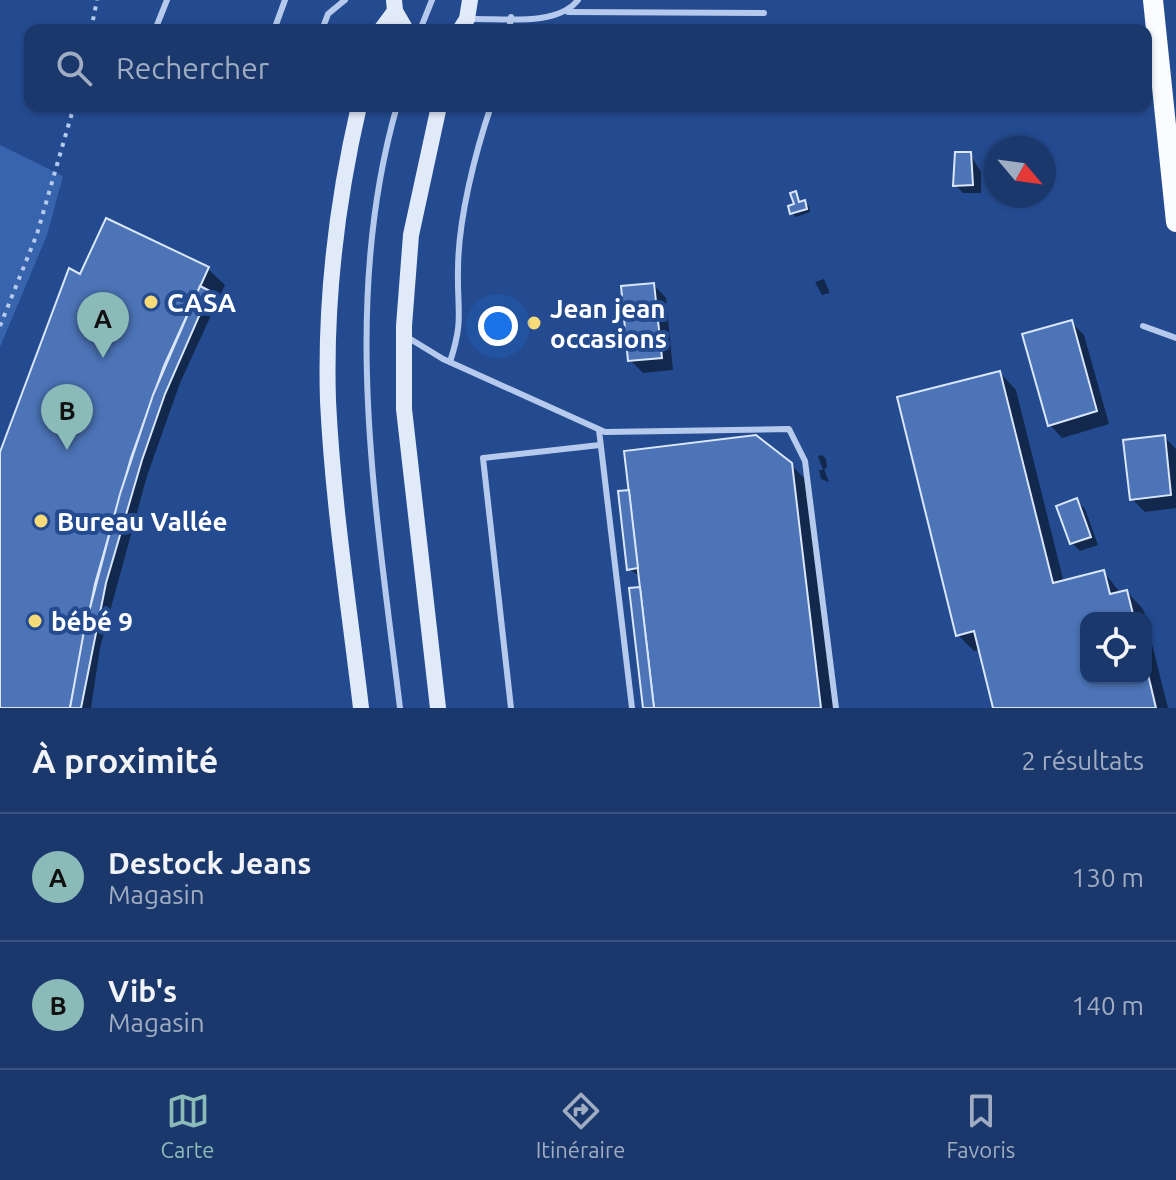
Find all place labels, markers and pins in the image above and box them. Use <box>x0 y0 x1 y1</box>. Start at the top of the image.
place label: CASA <box>167 288 237 317</box>
pin: A <box>77 292 129 358</box>
marker: CASA <box>142 293 160 311</box>
place label: Jean jean occasions <box>550 294 667 353</box>
marker: Jean jean occasions <box>525 314 543 332</box>
pin: B <box>41 384 93 450</box>
place label: Bureau Vallée <box>57 507 228 536</box>
marker: Bureau Vallée <box>32 512 50 530</box>
place label: bébé 9 <box>51 607 133 636</box>
marker: bébé 9 <box>26 612 44 630</box>

